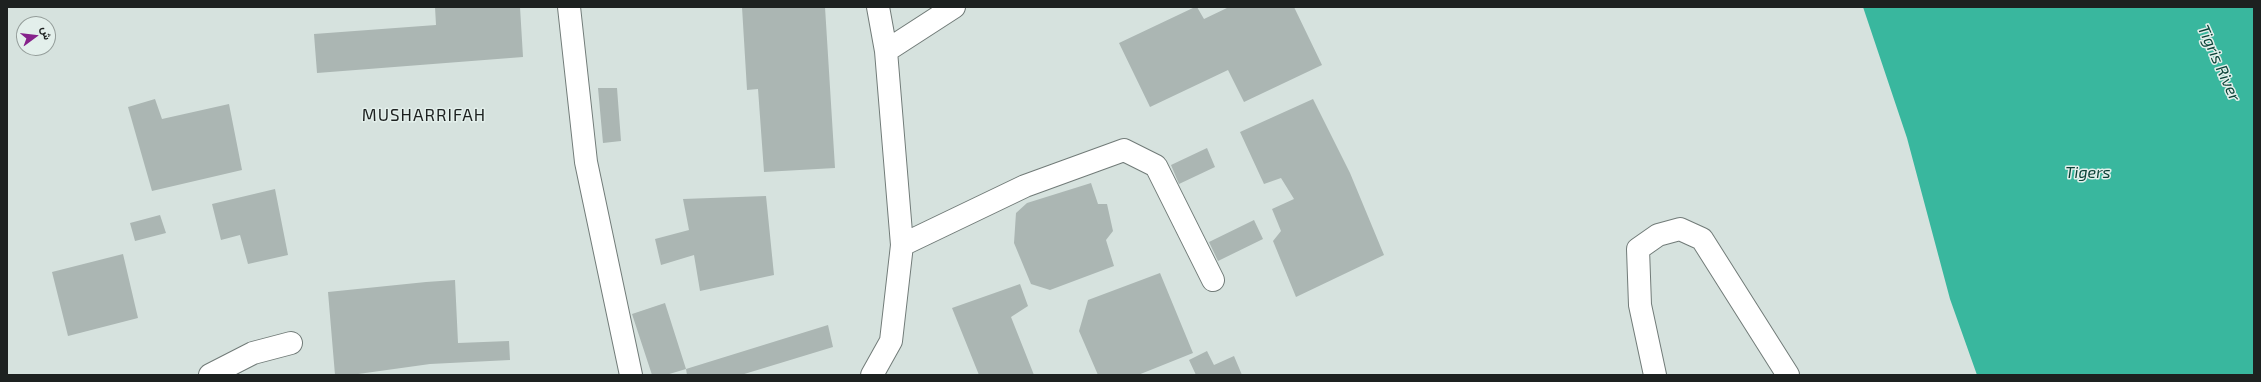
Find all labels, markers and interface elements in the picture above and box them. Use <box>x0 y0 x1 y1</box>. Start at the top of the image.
north arrow <box>16 16 56 56</box>
water label: Tigris River <box>2194 22 2244 104</box>
text: ش <box>39 25 55 41</box>
district label: MUSHARRIFAH <box>362 105 486 125</box>
water label: Tigers <box>2065 163 2111 183</box>

